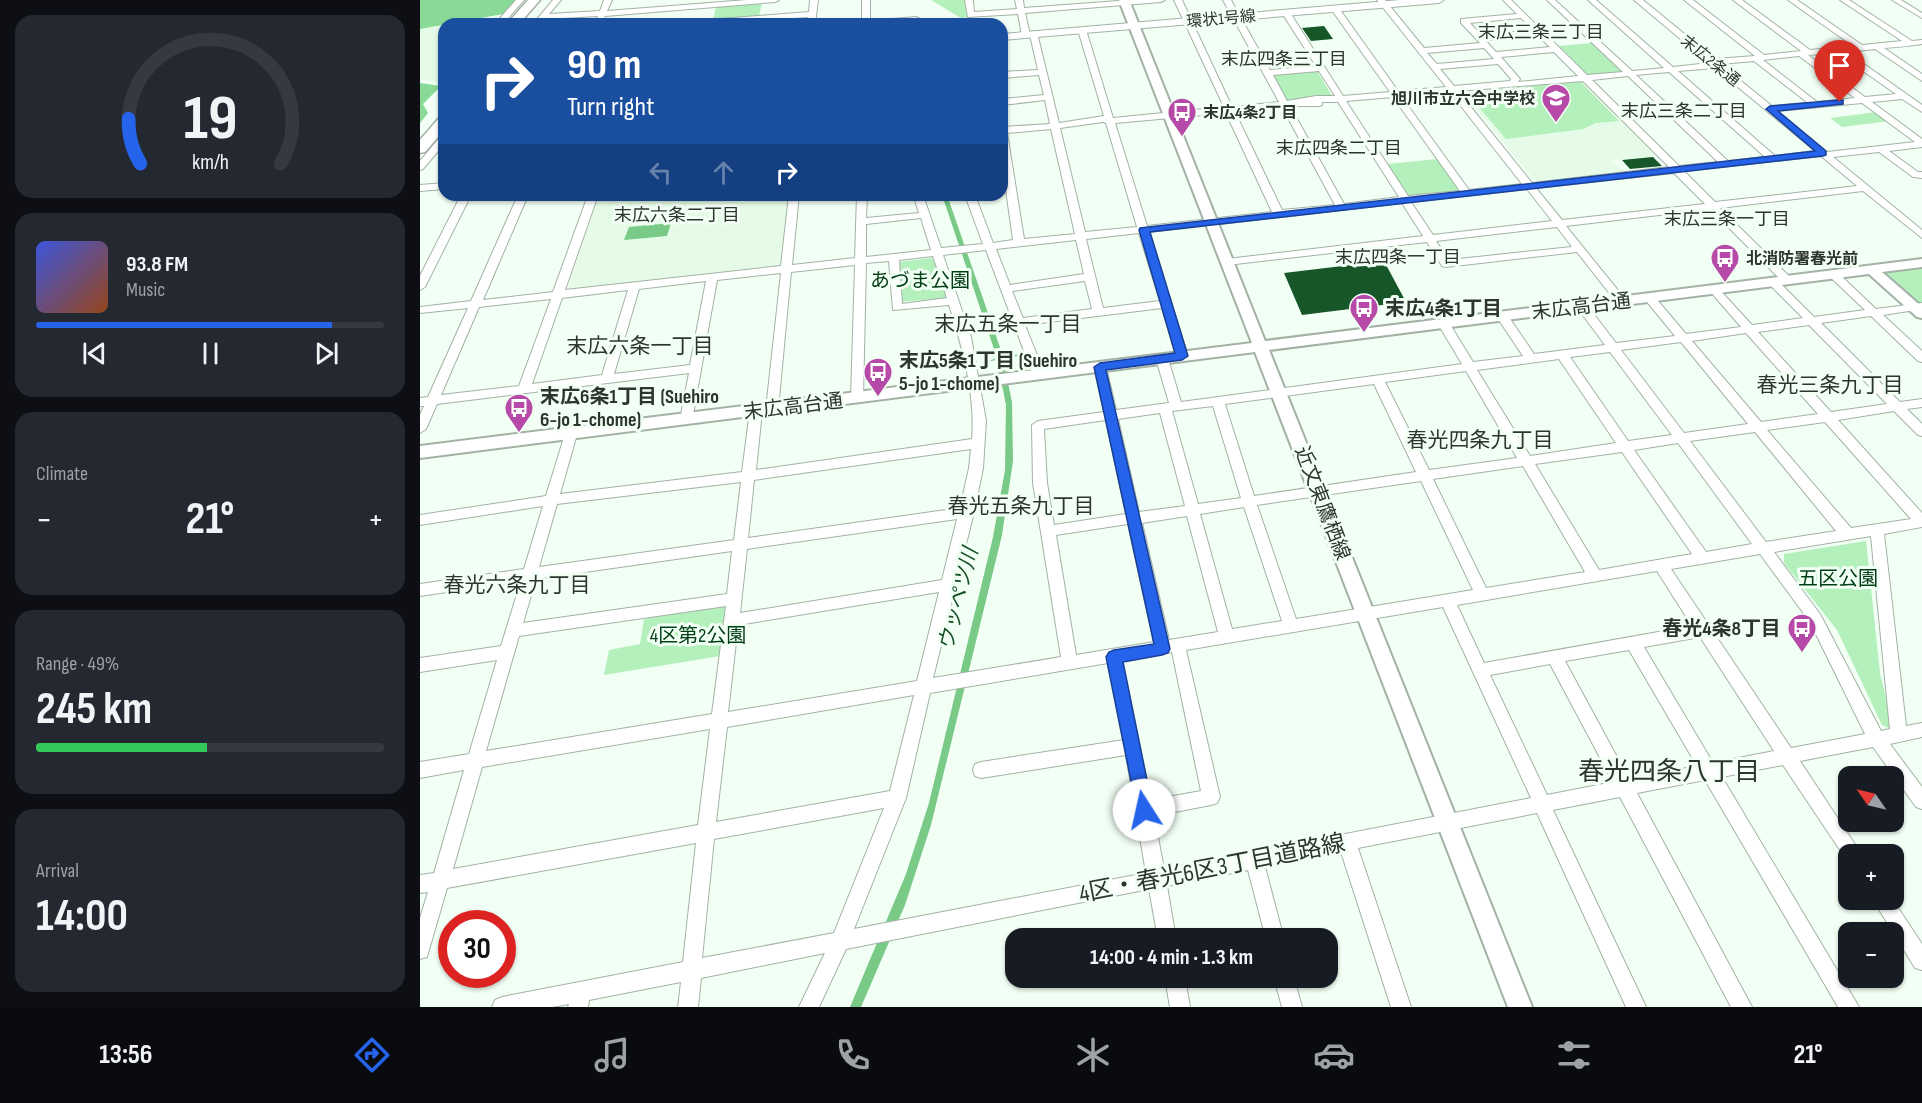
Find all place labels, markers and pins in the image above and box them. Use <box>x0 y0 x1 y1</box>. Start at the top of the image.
pin <box>1814 40 1865 102</box>
school or university icon: 旭川市立六合中学校 <box>1540 82 1572 124</box>
place label: 旭川市立六合中学校 <box>1391 90 1535 109</box>
bus stop icon: 末広4条2丁目 <box>1166 96 1198 138</box>
place label: 末広4条2丁目 <box>1203 104 1297 123</box>
bus stop icon: 北消防署春光前 <box>1709 242 1741 284</box>
place label: 北消防署春光前 <box>1746 250 1858 269</box>
bus stop icon: 末広4条1丁目 <box>1348 292 1380 334</box>
place label: 末広4条1丁目 <box>1385 297 1502 321</box>
place label: 末広5条1丁目 (Suehiro 5-jo 1-chome) <box>899 349 1077 396</box>
bus stop icon: 末広5条1丁目 (Suehiro 5-jo 1-chome) <box>862 356 894 398</box>
place label: 末広6条1丁目 (Suehiro 6-jo 1-chome) <box>540 385 719 432</box>
bus stop icon: 末広6条1丁目 (Suehiro 6-jo 1-chome) <box>503 392 535 434</box>
bus stop icon: 春光4条8丁目 <box>1786 612 1818 654</box>
place label: 春光4条8丁目 <box>1662 617 1781 641</box>

